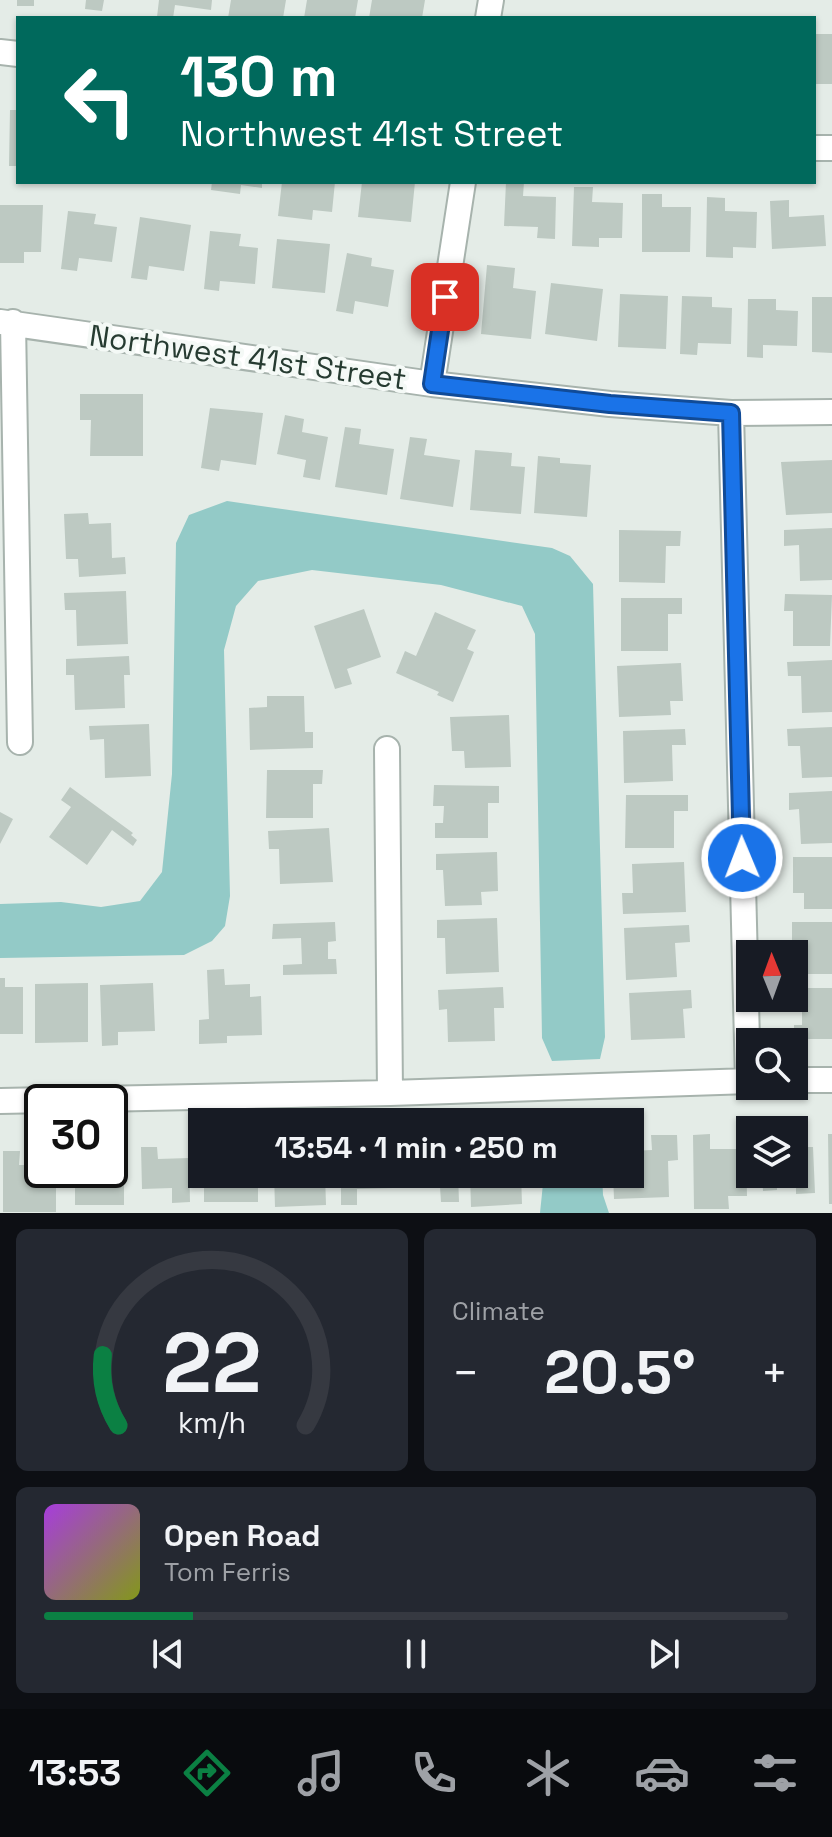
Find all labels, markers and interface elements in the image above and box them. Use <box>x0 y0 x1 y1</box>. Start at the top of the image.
text: 130 m <box>180 41 338 112</box>
icon: left <box>48 48 152 152</box>
text: Northwest 41st Street <box>180 111 563 157</box>
pin <box>411 263 479 331</box>
icon: arrive <box>423 275 467 319</box>
street label: Northwest 41st Street <box>87 315 409 399</box>
position arrow <box>700 816 784 900</box>
north arrow <box>736 940 808 1012</box>
map controls <box>736 940 808 1188</box>
button: search <box>736 1028 808 1100</box>
speed limit sign: 30 <box>24 1084 128 1188</box>
button: layers <box>736 1116 808 1188</box>
text: 13:54 · 1 min · 250 m <box>274 1128 558 1167</box>
text: Climate <box>452 1294 545 1328</box>
text: 22 <box>163 1310 261 1416</box>
text: 20.5° <box>544 1334 696 1411</box>
text: − <box>452 1345 479 1401</box>
text: + <box>761 1345 788 1401</box>
text: km/h <box>178 1405 246 1441</box>
text: Open Road <box>164 1516 320 1555</box>
text: Tom Ferris <box>164 1555 291 1589</box>
icon: previous <box>146 1632 190 1676</box>
icon: pause <box>394 1632 438 1676</box>
icon: next <box>642 1632 686 1676</box>
icon: directions <box>179 1745 235 1801</box>
icon: music <box>293 1745 349 1801</box>
icon: phone <box>406 1745 462 1801</box>
icon: climate <box>520 1745 576 1801</box>
icon: car <box>634 1745 690 1801</box>
icon: filters <box>747 1745 803 1801</box>
text: 13:53 <box>29 1750 121 1796</box>

